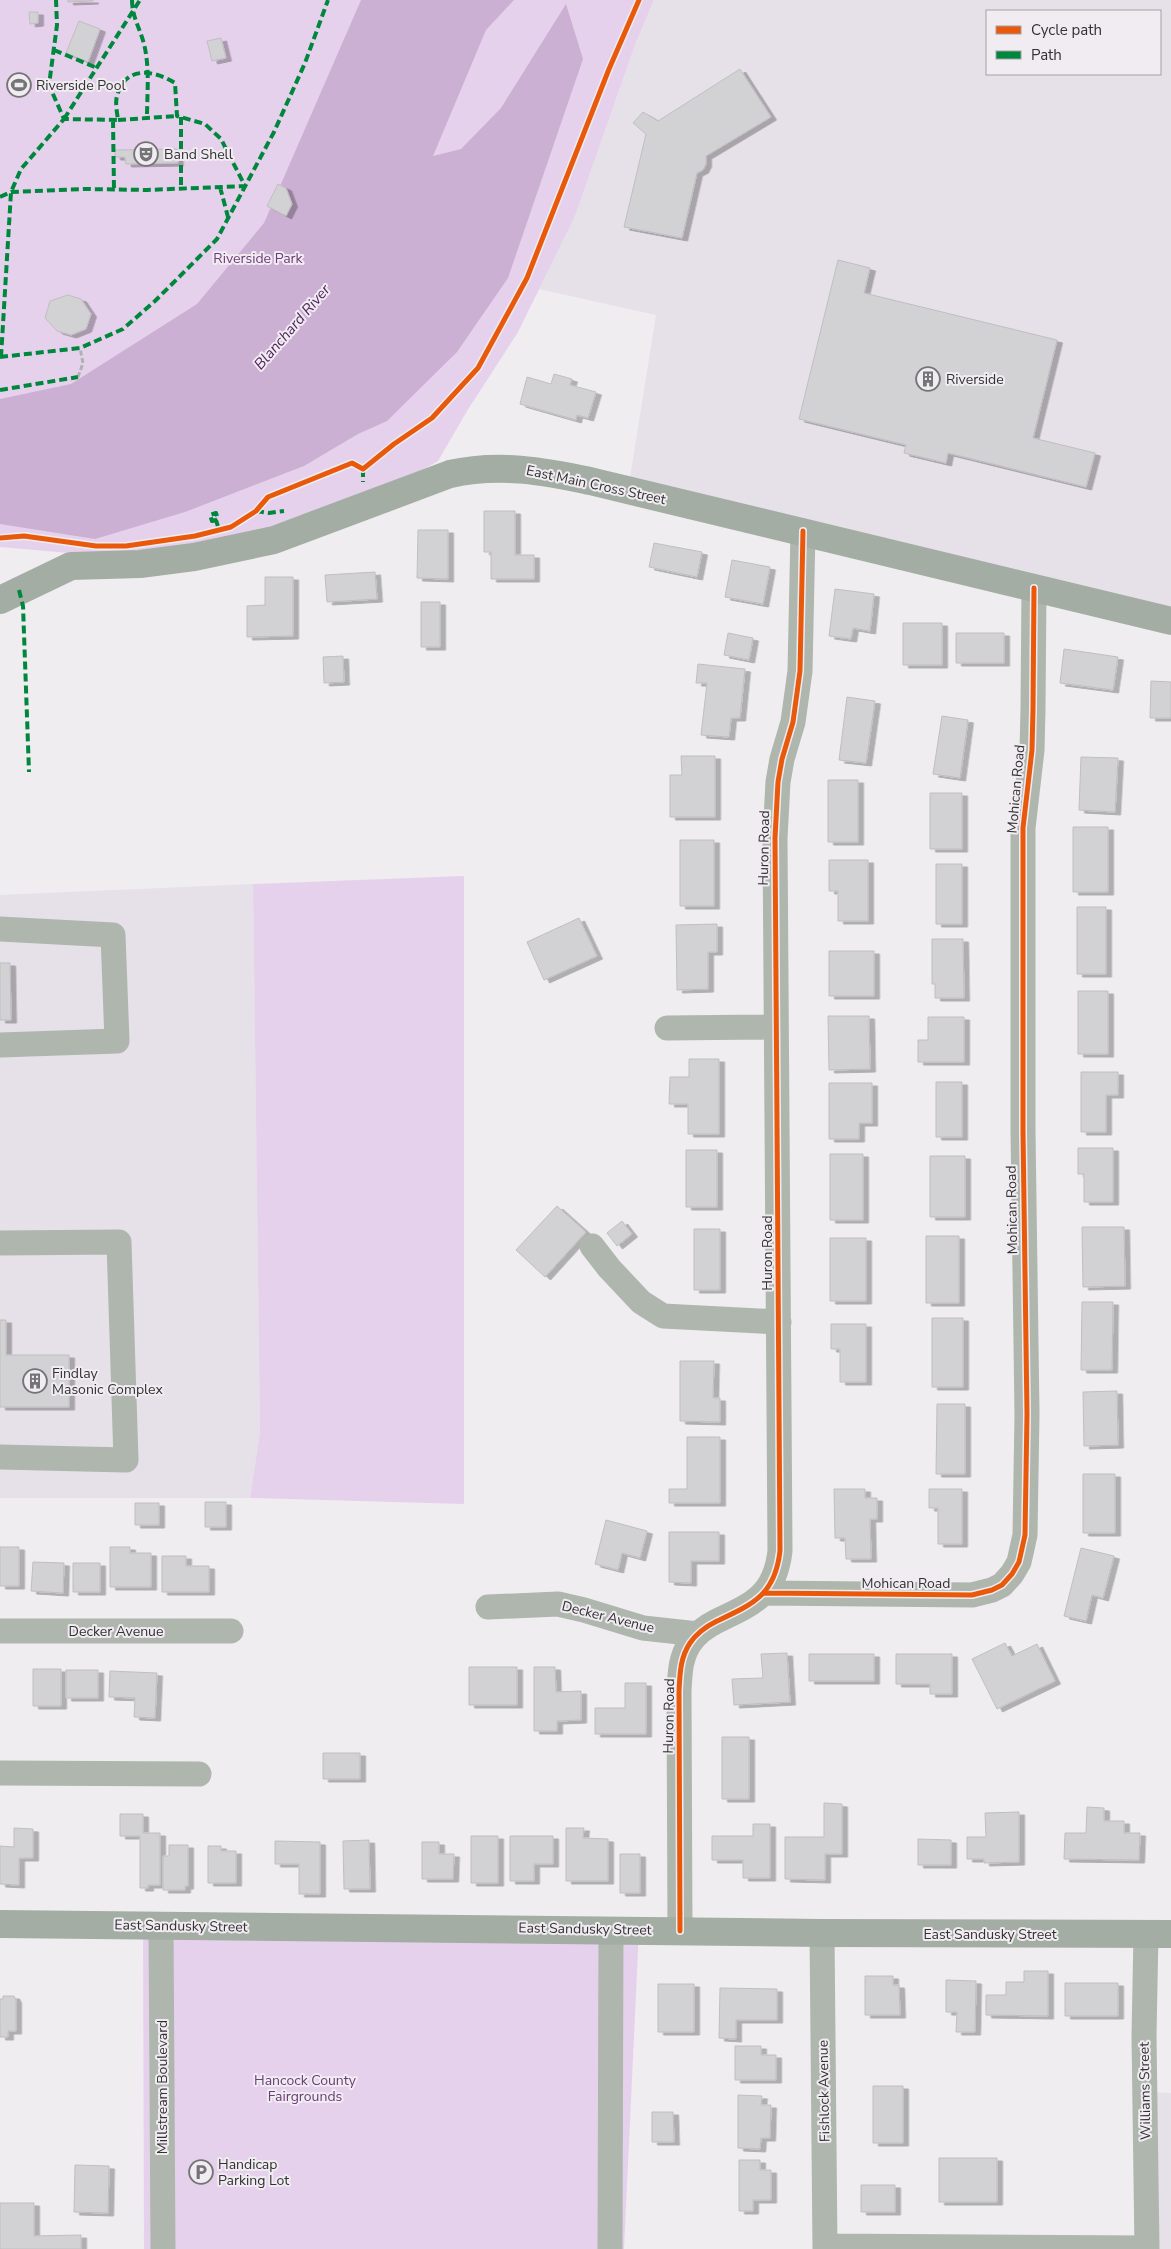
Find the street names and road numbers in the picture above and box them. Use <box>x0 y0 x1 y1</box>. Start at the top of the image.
street label: East Main Cross Street <box>524 461 668 509</box>
street label: Mohican Road <box>1003 744 1029 834</box>
street label: Huron Road <box>754 810 774 886</box>
street label: Mohican Road <box>1002 1165 1022 1255</box>
street label: Huron Road <box>758 1215 777 1291</box>
street label: Mohican Road <box>862 1574 950 1593</box>
street label: Decker Avenue <box>560 1596 656 1638</box>
street label: Decker Avenue <box>69 1622 163 1641</box>
street label: Huron Road <box>659 1678 679 1754</box>
street label: East Sandusky Street <box>114 1915 248 1937</box>
street label: East Sandusky Street <box>518 1918 652 1940</box>
street label: East Sandusky Street <box>923 1925 1057 1944</box>
street label: Millstream Boulevard <box>153 2020 172 2154</box>
street label: Fishlock Avenue <box>814 2040 834 2142</box>
street label: Williams Street <box>1135 2042 1155 2140</box>

